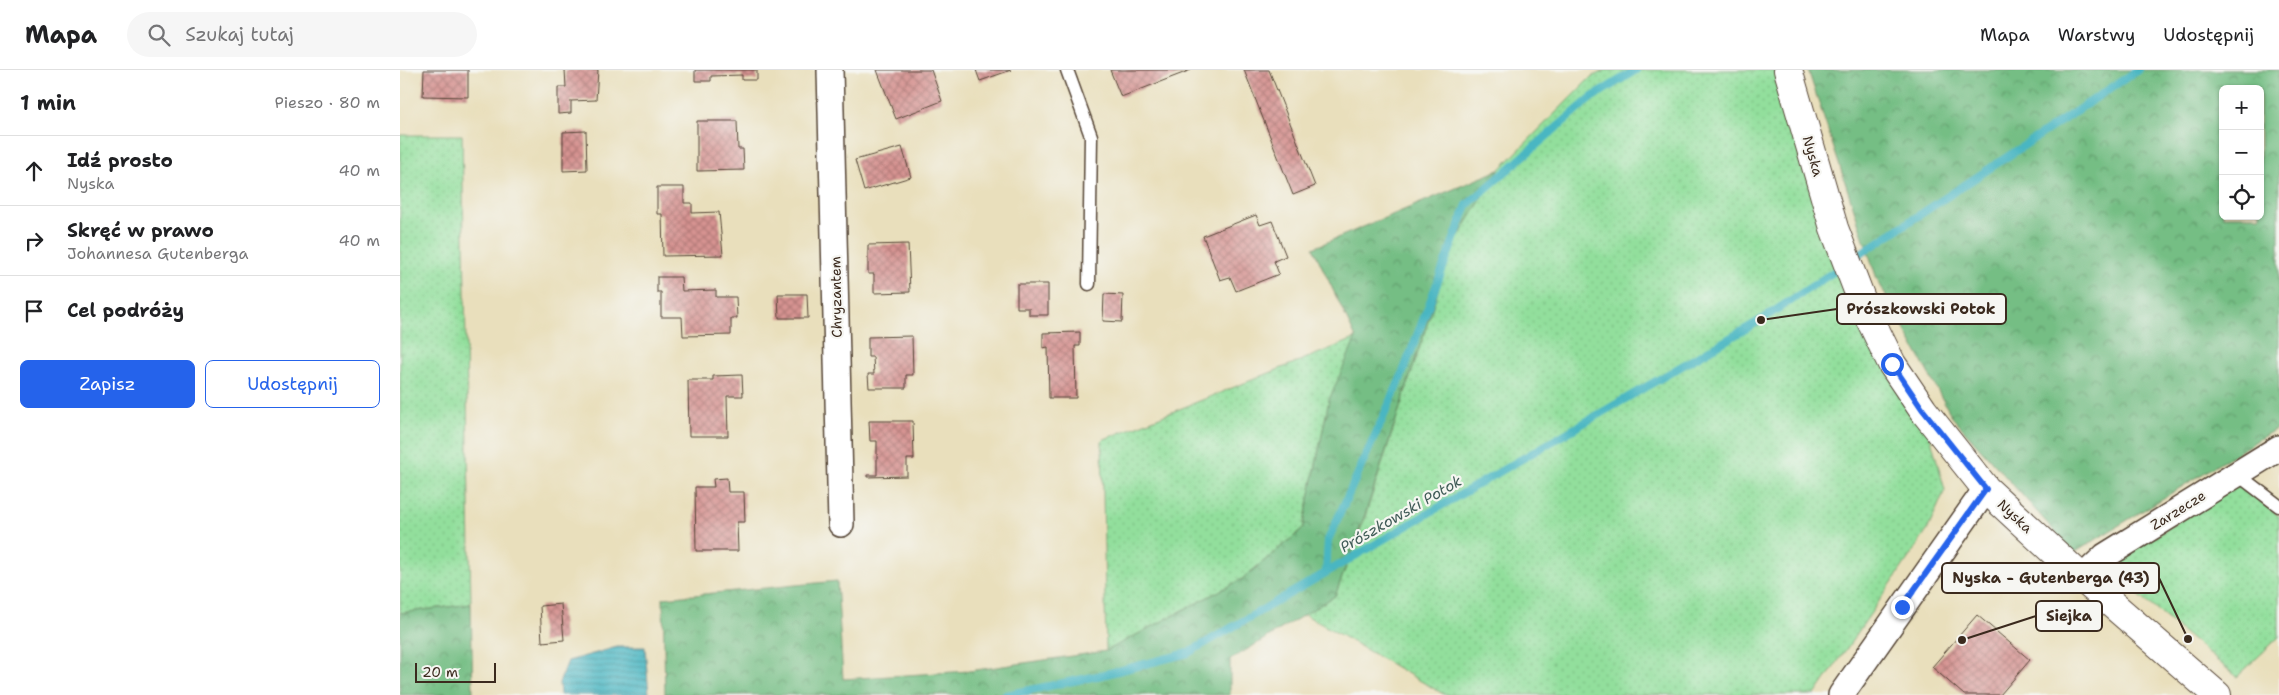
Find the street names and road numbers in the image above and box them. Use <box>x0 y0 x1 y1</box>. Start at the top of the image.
street label: Nyska <box>1799 134 1827 179</box>
street label: Chryzantem <box>826 256 846 338</box>
street label: Zarzecze <box>2147 486 2209 534</box>
street label: Nyska <box>1994 495 2037 537</box>

